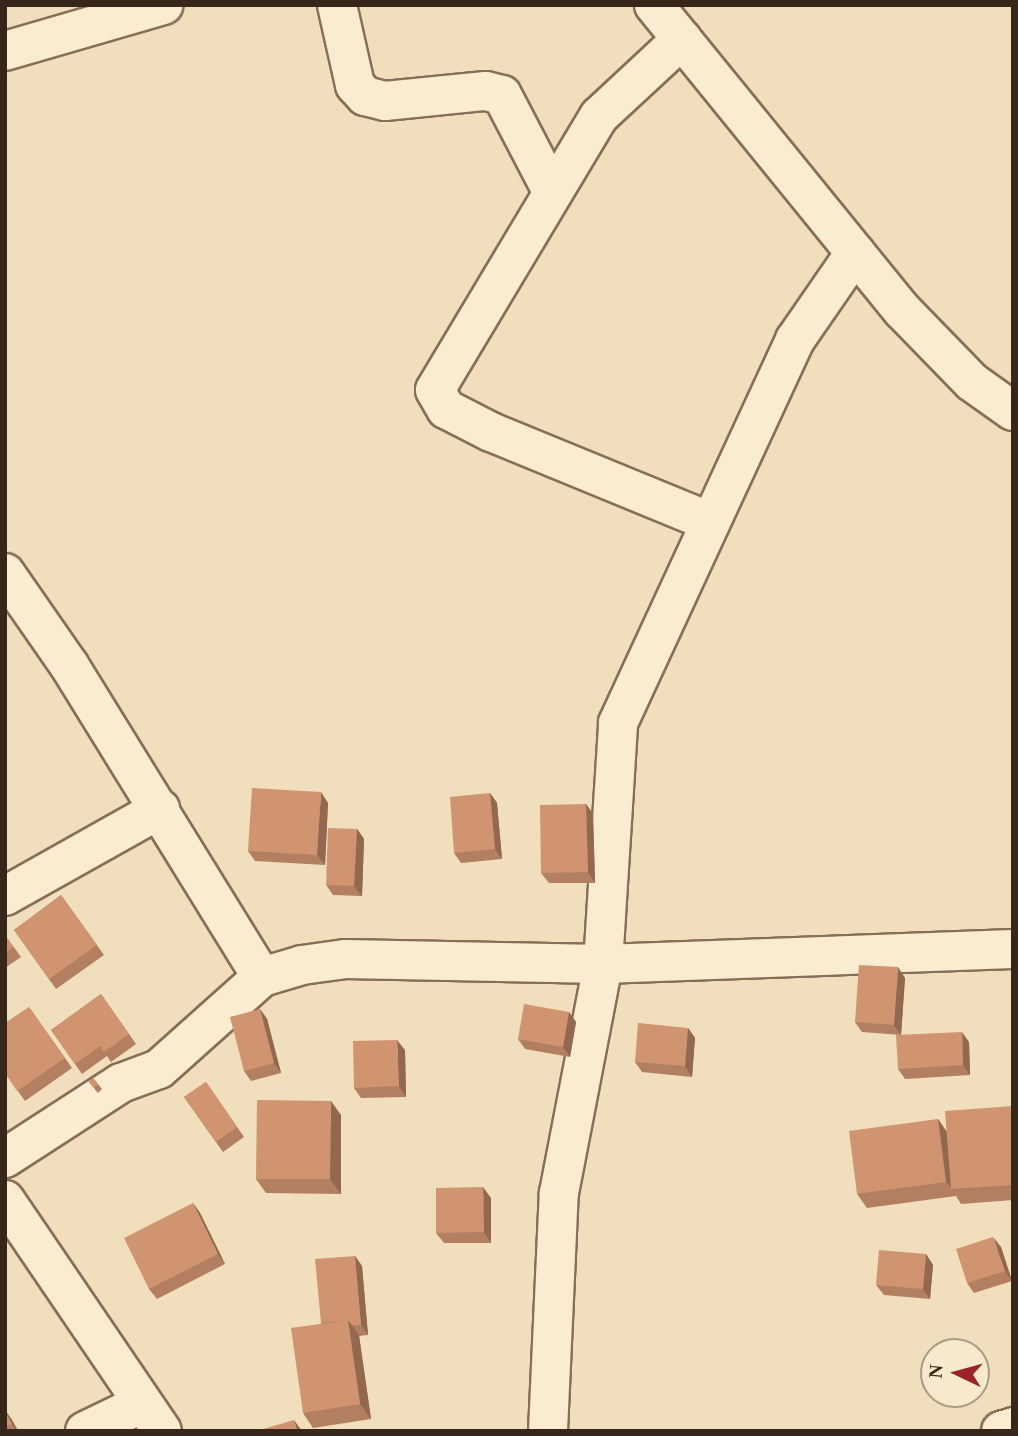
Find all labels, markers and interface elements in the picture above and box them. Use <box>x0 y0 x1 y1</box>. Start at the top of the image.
north arrow <box>920 1338 990 1408</box>
text: N <box>925 1364 947 1379</box>

